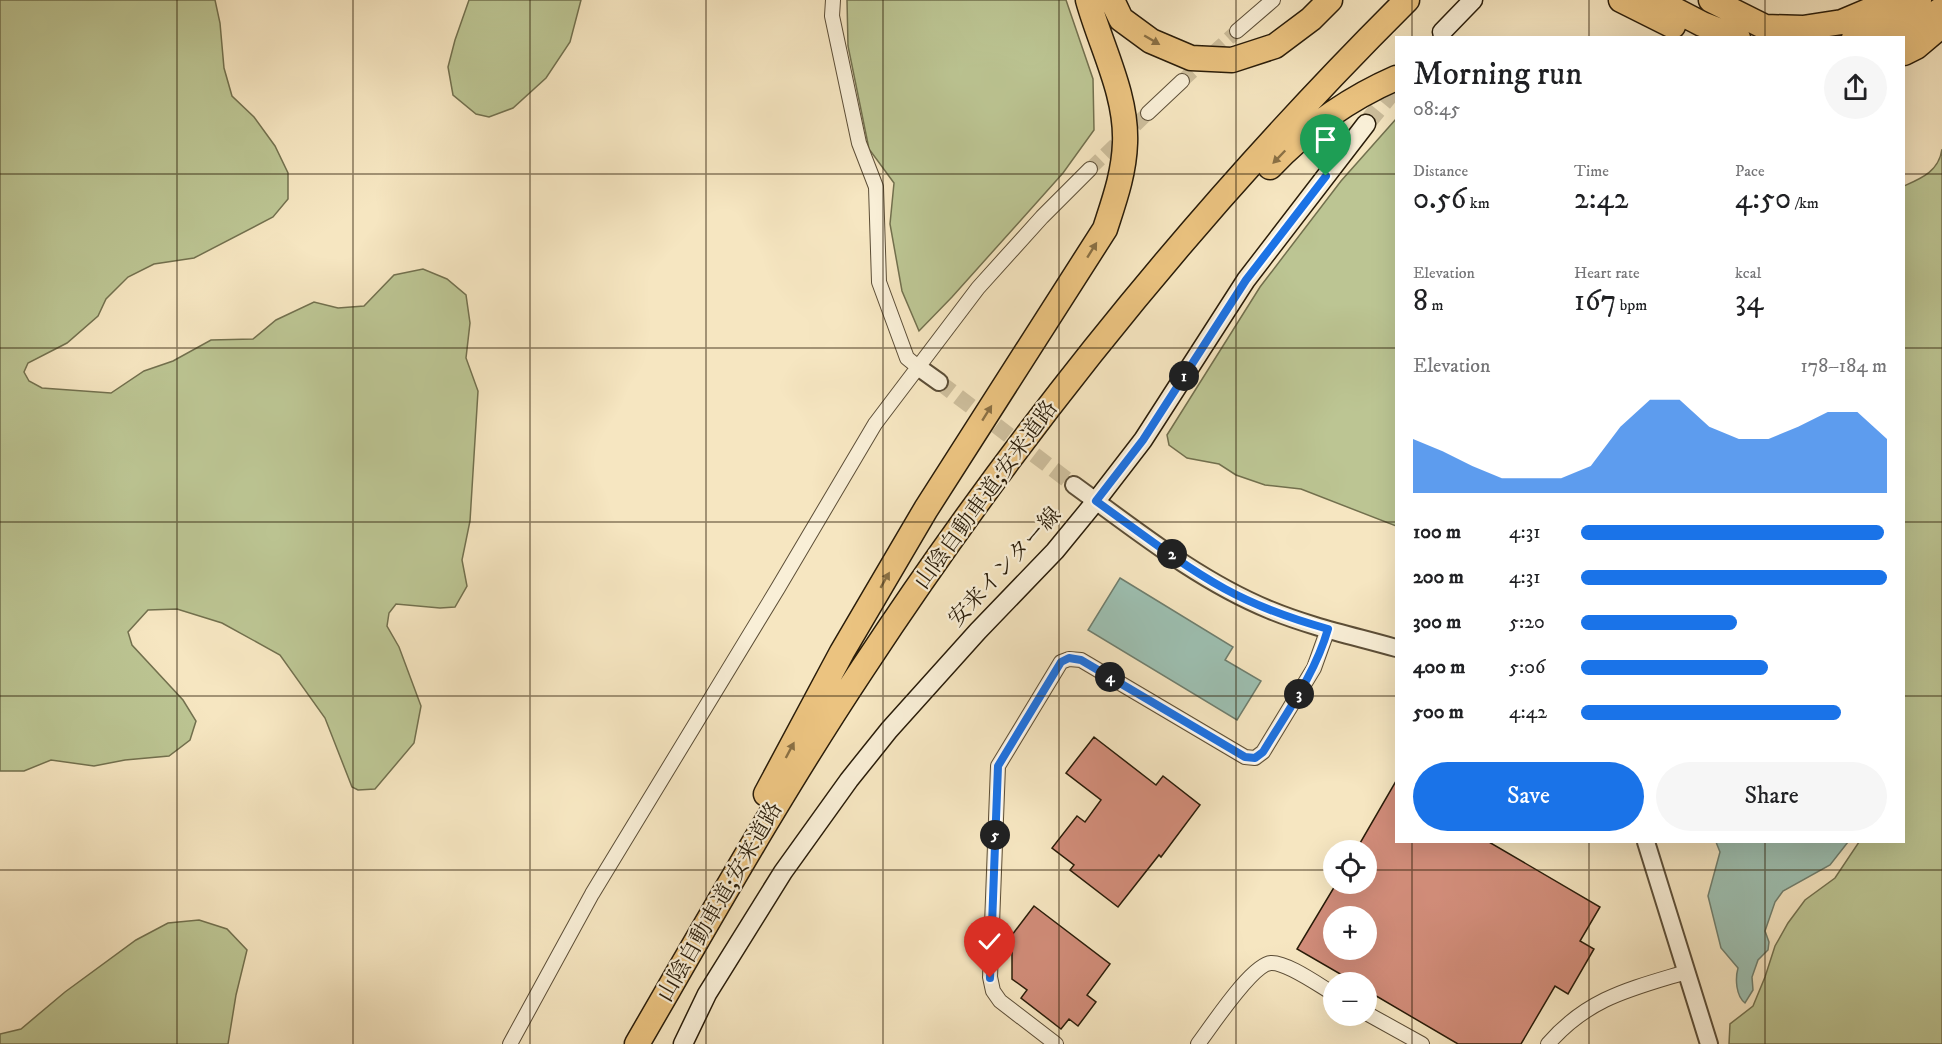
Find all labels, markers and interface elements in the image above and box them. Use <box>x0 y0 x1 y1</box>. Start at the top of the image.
one-way arrow <box>1144 35 1160 46</box>
text: Morning run <box>1413 54 1582 95</box>
button: share <box>1824 56 1887 119</box>
text: 08:45 <box>1413 97 1460 122</box>
pin <box>1300 114 1351 176</box>
icon: arrive <box>1309 123 1342 156</box>
one-way arrow <box>1273 150 1287 164</box>
text: Distance <box>1413 161 1468 181</box>
text: Time <box>1574 161 1609 181</box>
text: Pace <box>1735 161 1765 181</box>
text: 0.56 <box>1413 181 1466 218</box>
text: 2:42 <box>1574 181 1629 218</box>
text: 4:50 <box>1735 181 1791 218</box>
text: km <box>1466 193 1490 213</box>
text: /km <box>1791 193 1819 213</box>
one-way arrow <box>1087 242 1098 258</box>
text: Elevation <box>1413 263 1475 283</box>
text: Heart rate <box>1574 263 1640 283</box>
text: kcal <box>1735 263 1761 283</box>
text: 8 <box>1413 283 1428 320</box>
text: 167 <box>1574 283 1616 320</box>
text: 34 <box>1735 283 1763 320</box>
text: m <box>1428 295 1443 315</box>
text: bpm <box>1616 295 1647 315</box>
text: Elevation <box>1413 354 1490 379</box>
text: 178–184 m <box>1800 354 1887 379</box>
pin: 1 <box>1169 361 1199 391</box>
text: 1 <box>1181 366 1187 386</box>
street label: 山陰自動車道;安来道路 <box>909 395 1063 595</box>
one-way arrow <box>981 405 992 422</box>
street label: 安来インター線 <box>943 502 1067 632</box>
text: 100 m <box>1413 520 1461 545</box>
text: 4:31 <box>1509 520 1541 545</box>
pin: 2 <box>1157 539 1187 569</box>
text: 2 <box>1168 544 1176 564</box>
text: 200 m <box>1413 565 1464 590</box>
text: 4:31 <box>1509 565 1541 590</box>
one-way arrow <box>879 572 890 588</box>
text: 300 m <box>1413 610 1461 635</box>
text: 5:20 <box>1509 610 1545 635</box>
text: 400 m <box>1413 655 1465 680</box>
text: 5:06 <box>1509 655 1545 680</box>
pin: 4 <box>1095 662 1125 692</box>
text: 4 <box>1105 667 1115 687</box>
pin: 3 <box>1284 679 1314 709</box>
text: 3 <box>1296 684 1302 704</box>
text: 500 m <box>1413 700 1464 725</box>
text: 4:42 <box>1509 700 1547 725</box>
one-way arrow <box>785 741 795 758</box>
button: Save <box>1413 762 1644 831</box>
button: Share <box>1656 762 1887 831</box>
street label: 山陰自動車道;安来道路 <box>652 797 788 1007</box>
pin: 5 <box>980 820 1010 850</box>
text: 5 <box>991 825 999 845</box>
map controls <box>1323 840 1377 1026</box>
button: locate <box>1323 840 1377 894</box>
button: + <box>1323 906 1377 960</box>
pin <box>964 916 1015 978</box>
icon: check <box>973 925 1006 958</box>
button: − <box>1323 972 1377 1026</box>

